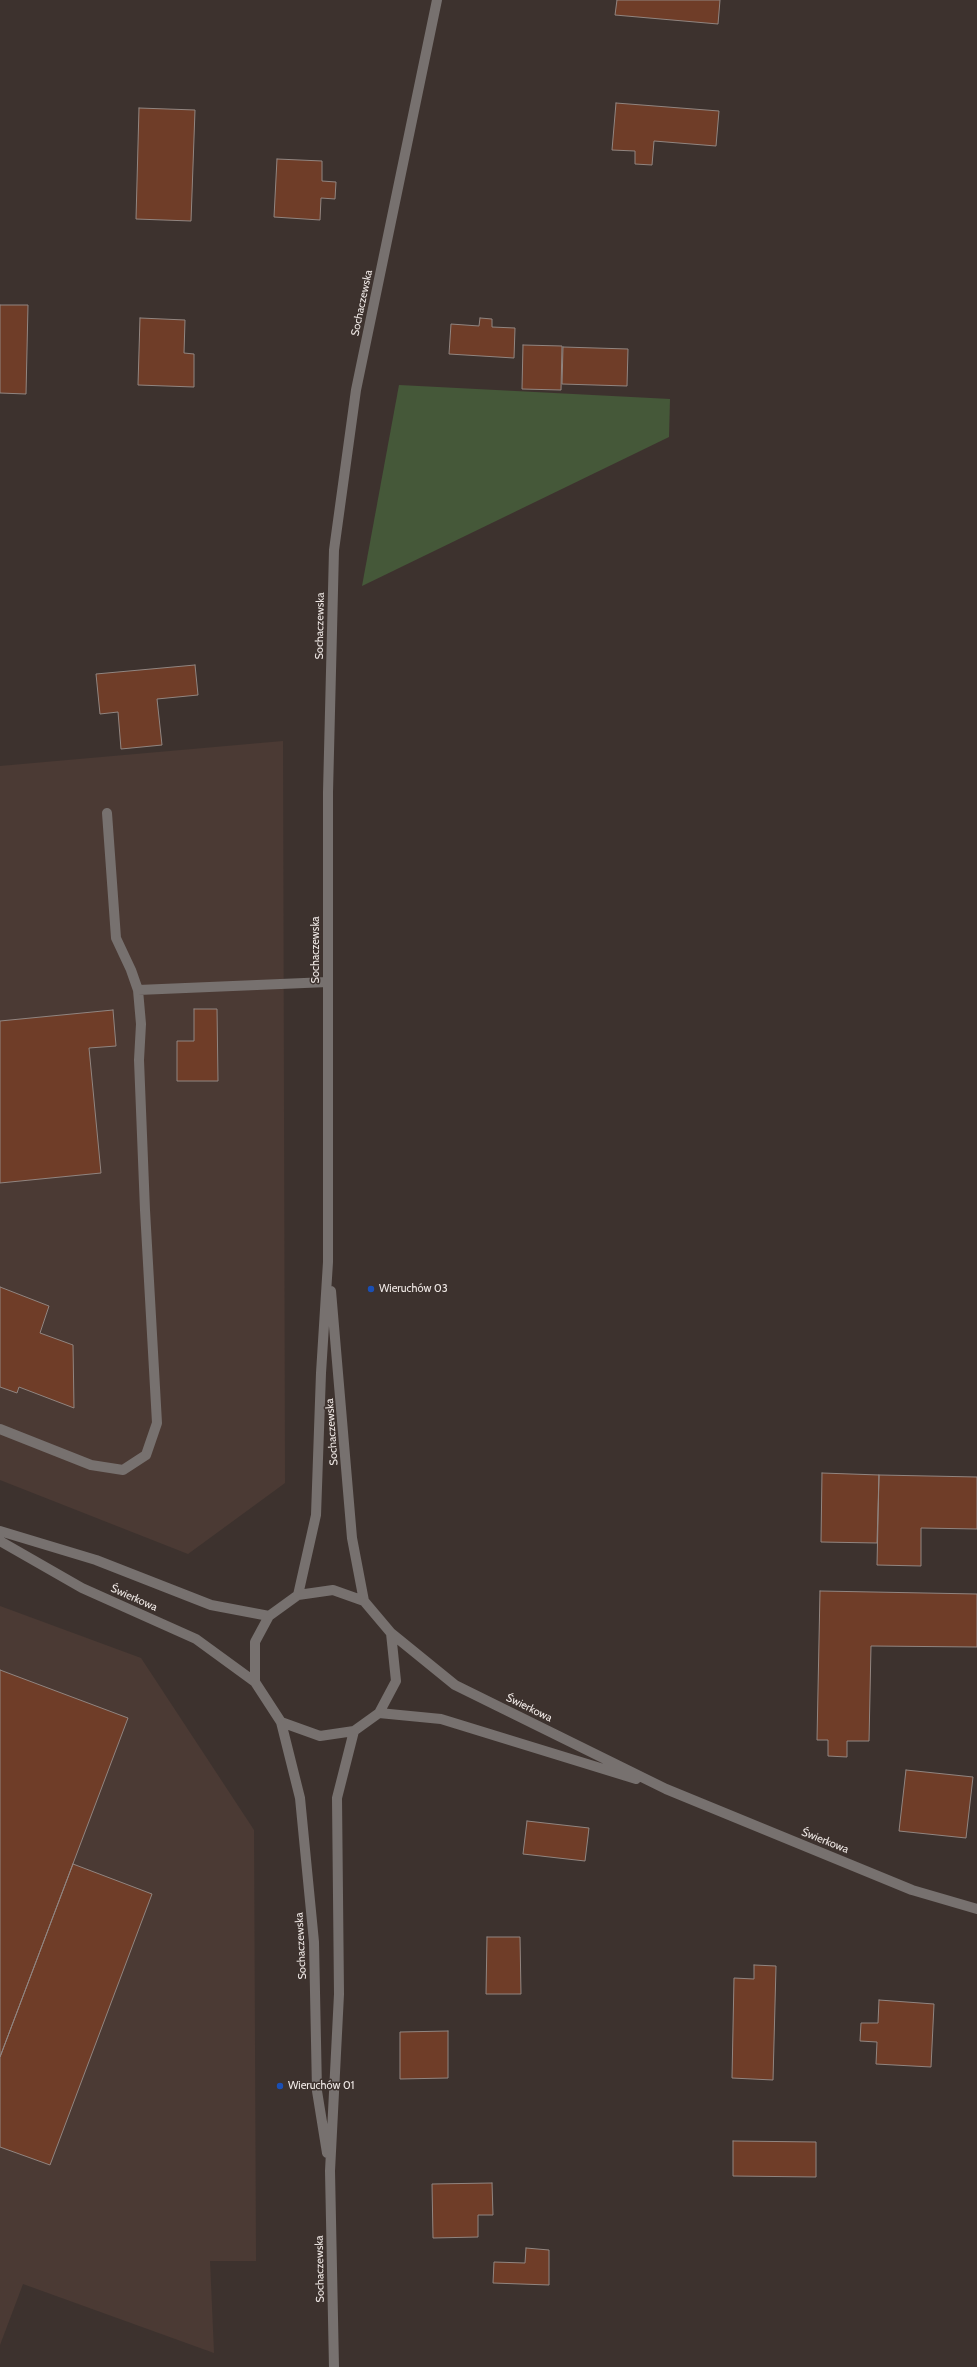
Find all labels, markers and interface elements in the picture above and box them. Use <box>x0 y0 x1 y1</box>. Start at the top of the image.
street label: Sochaczewska <box>349 269 375 337</box>
street label: Sochaczewska <box>313 592 327 660</box>
street label: Sochaczewska <box>309 916 323 984</box>
place label: Wieruchów 03 <box>379 1282 448 1296</box>
marker: Wieruchów 03 <box>366 1284 376 1294</box>
street label: Sochaczewska <box>323 1398 341 1466</box>
street label: Świerkowa <box>109 1582 159 1614</box>
street label: Świerkowa <box>504 1691 554 1725</box>
street label: Świerkowa <box>799 1826 851 1856</box>
street label: Sochaczewska <box>293 1912 309 1980</box>
place label: Wieruchów 01 <box>288 2079 354 2093</box>
marker: Wieruchów 01 <box>275 2081 285 2091</box>
street label: Sochaczewska <box>313 2235 327 2303</box>

